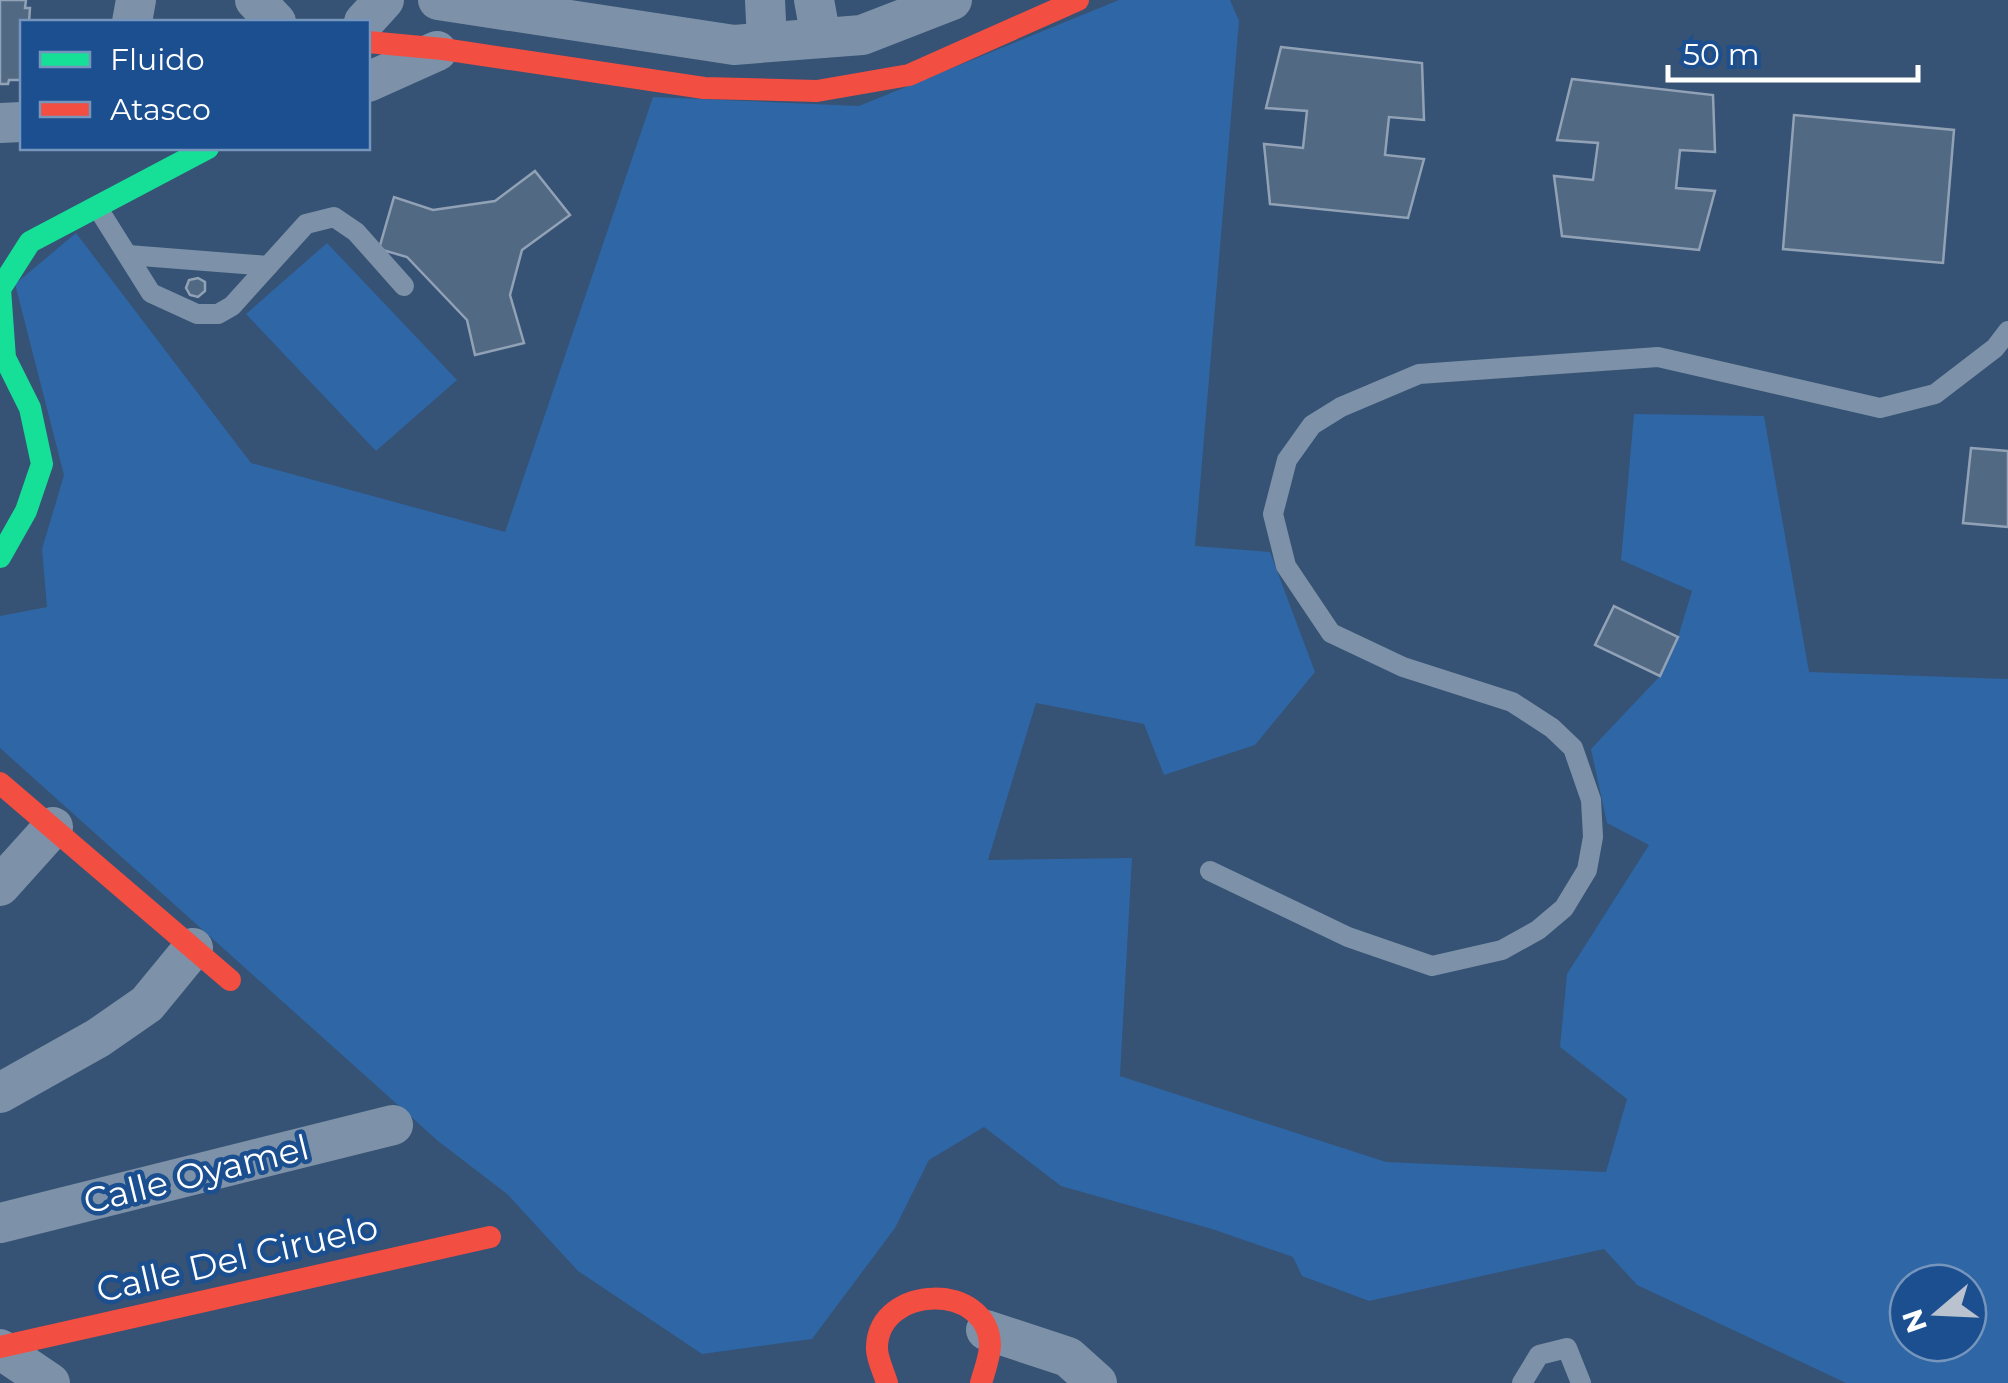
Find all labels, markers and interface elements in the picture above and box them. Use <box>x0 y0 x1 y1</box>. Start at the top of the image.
legend <box>20 20 370 150</box>
scale bar <box>1668 20 1918 82</box>
text: 50 m <box>1683 36 1760 73</box>
text: Fluido <box>110 41 204 78</box>
text: Atasco <box>110 91 211 128</box>
street label: Calle Oyamel <box>79 1125 313 1223</box>
street label: Calle Del Ciruelo <box>92 1205 382 1311</box>
north arrow <box>1888 1263 1988 1363</box>
text: N <box>1895 1305 1934 1337</box>

